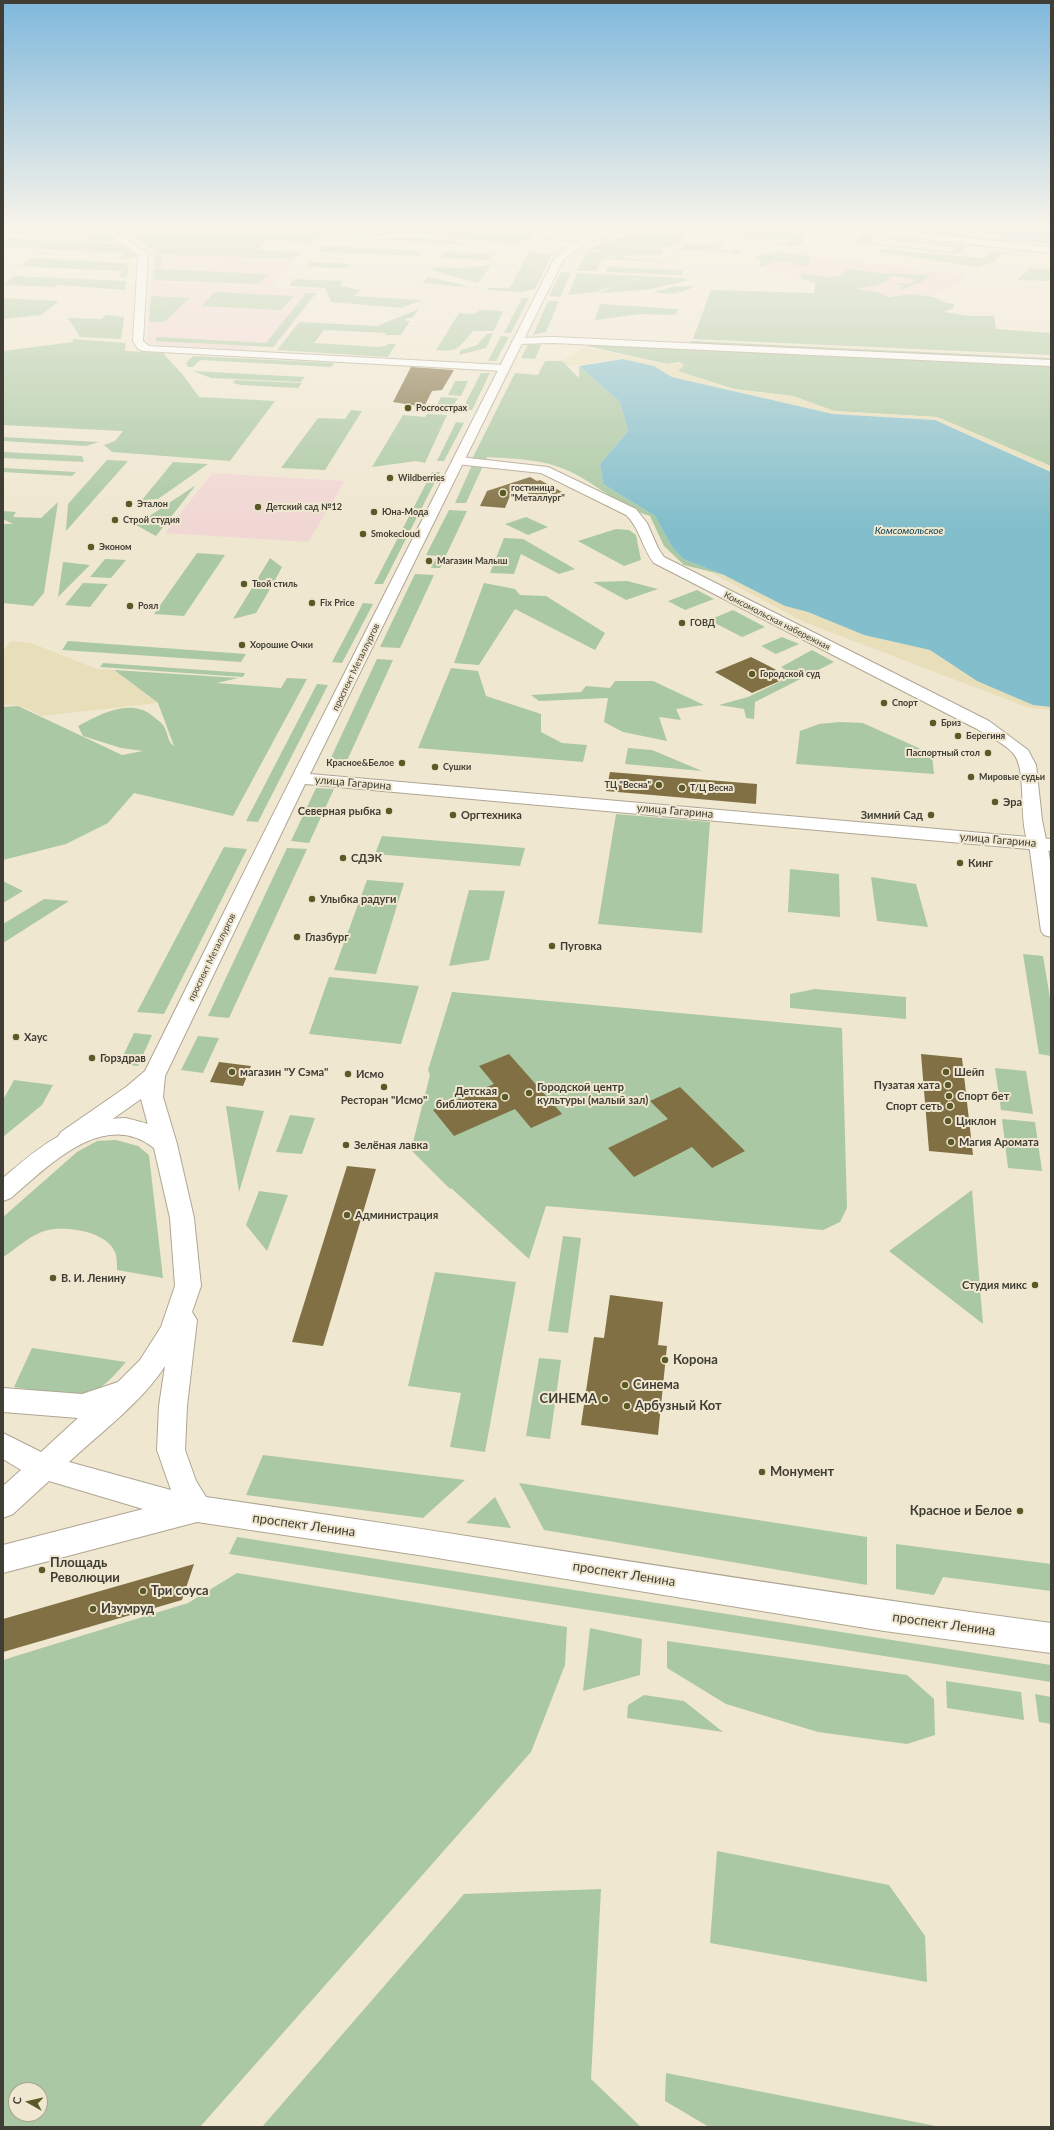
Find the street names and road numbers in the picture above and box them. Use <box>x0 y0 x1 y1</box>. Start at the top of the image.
street label: Комсомольская набережная <box>722 589 832 653</box>
street label: проспект Металлургов <box>330 621 382 713</box>
street label: улица Гагарина <box>314 773 392 793</box>
street label: улица Гагарина <box>636 801 714 821</box>
street label: улица Гагарина <box>959 830 1037 850</box>
street label: проспект Металлургов <box>186 911 238 1003</box>
street label: проспект Ленина <box>252 1510 356 1540</box>
street label: проспект Ленина <box>572 1558 676 1590</box>
street label: проспект Ленина <box>892 1609 996 1639</box>

